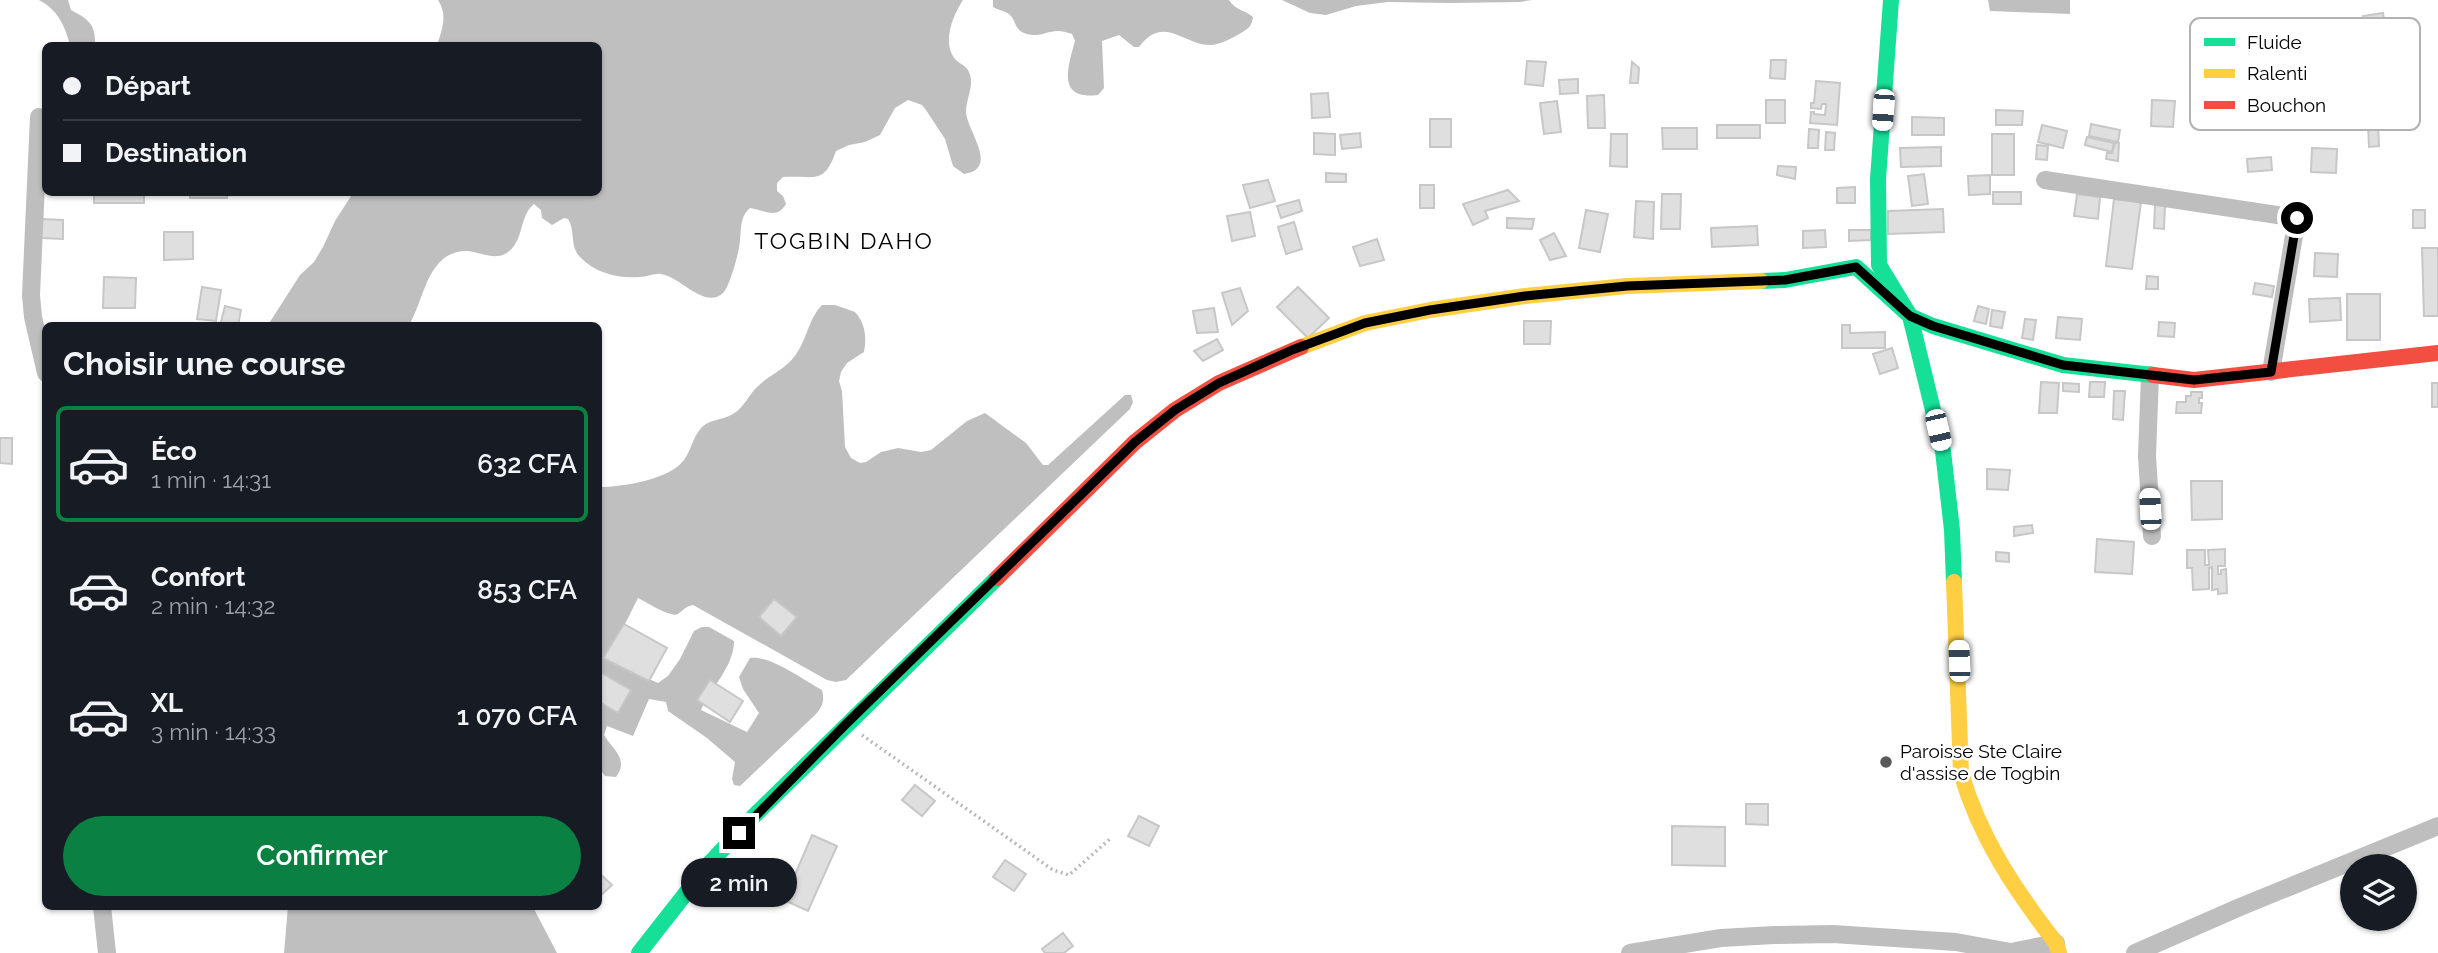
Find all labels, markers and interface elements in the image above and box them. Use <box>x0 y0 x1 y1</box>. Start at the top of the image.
legend <box>2190 18 2420 130</box>
text: Fluide <box>2247 31 2302 53</box>
text: Ralenti <box>2247 62 2307 84</box>
text: Départ <box>105 71 191 101</box>
car <box>1872 88 1895 132</box>
text: Bouchon <box>2247 94 2326 116</box>
text: Destination <box>105 138 247 168</box>
route start <box>2281 202 2313 234</box>
district label: TOGBIN DAHO <box>754 227 934 254</box>
text: Choisir une course <box>63 345 346 382</box>
car <box>1924 407 1953 453</box>
icon: car <box>67 433 130 496</box>
text: Éco <box>151 436 197 466</box>
text: 632 CFA <box>477 449 577 479</box>
text: 1 min · 14:31 <box>151 466 271 493</box>
car <box>2139 487 2162 531</box>
icon: car <box>67 559 130 622</box>
text: Confort <box>151 562 245 592</box>
text: 853 CFA <box>477 575 577 605</box>
text: 2 min · 14:32 <box>151 592 275 619</box>
car <box>1948 640 1971 682</box>
icon: car <box>67 685 130 748</box>
text: XL <box>151 688 183 718</box>
text: 1 070 CFA <box>457 701 577 731</box>
text: 3 min · 14:33 <box>151 718 276 745</box>
place label: Paroisse Ste Claire d'assise de Togbin <box>1900 740 2062 784</box>
marker: Paroisse Ste Claire d'assise de Togbin <box>1878 754 1894 770</box>
button: Confirmer <box>63 816 581 896</box>
route end <box>723 817 755 849</box>
map controls <box>2340 854 2417 931</box>
button: layers <box>2340 854 2417 931</box>
callout: 2 min <box>681 858 797 906</box>
text: 2 min <box>710 869 768 896</box>

